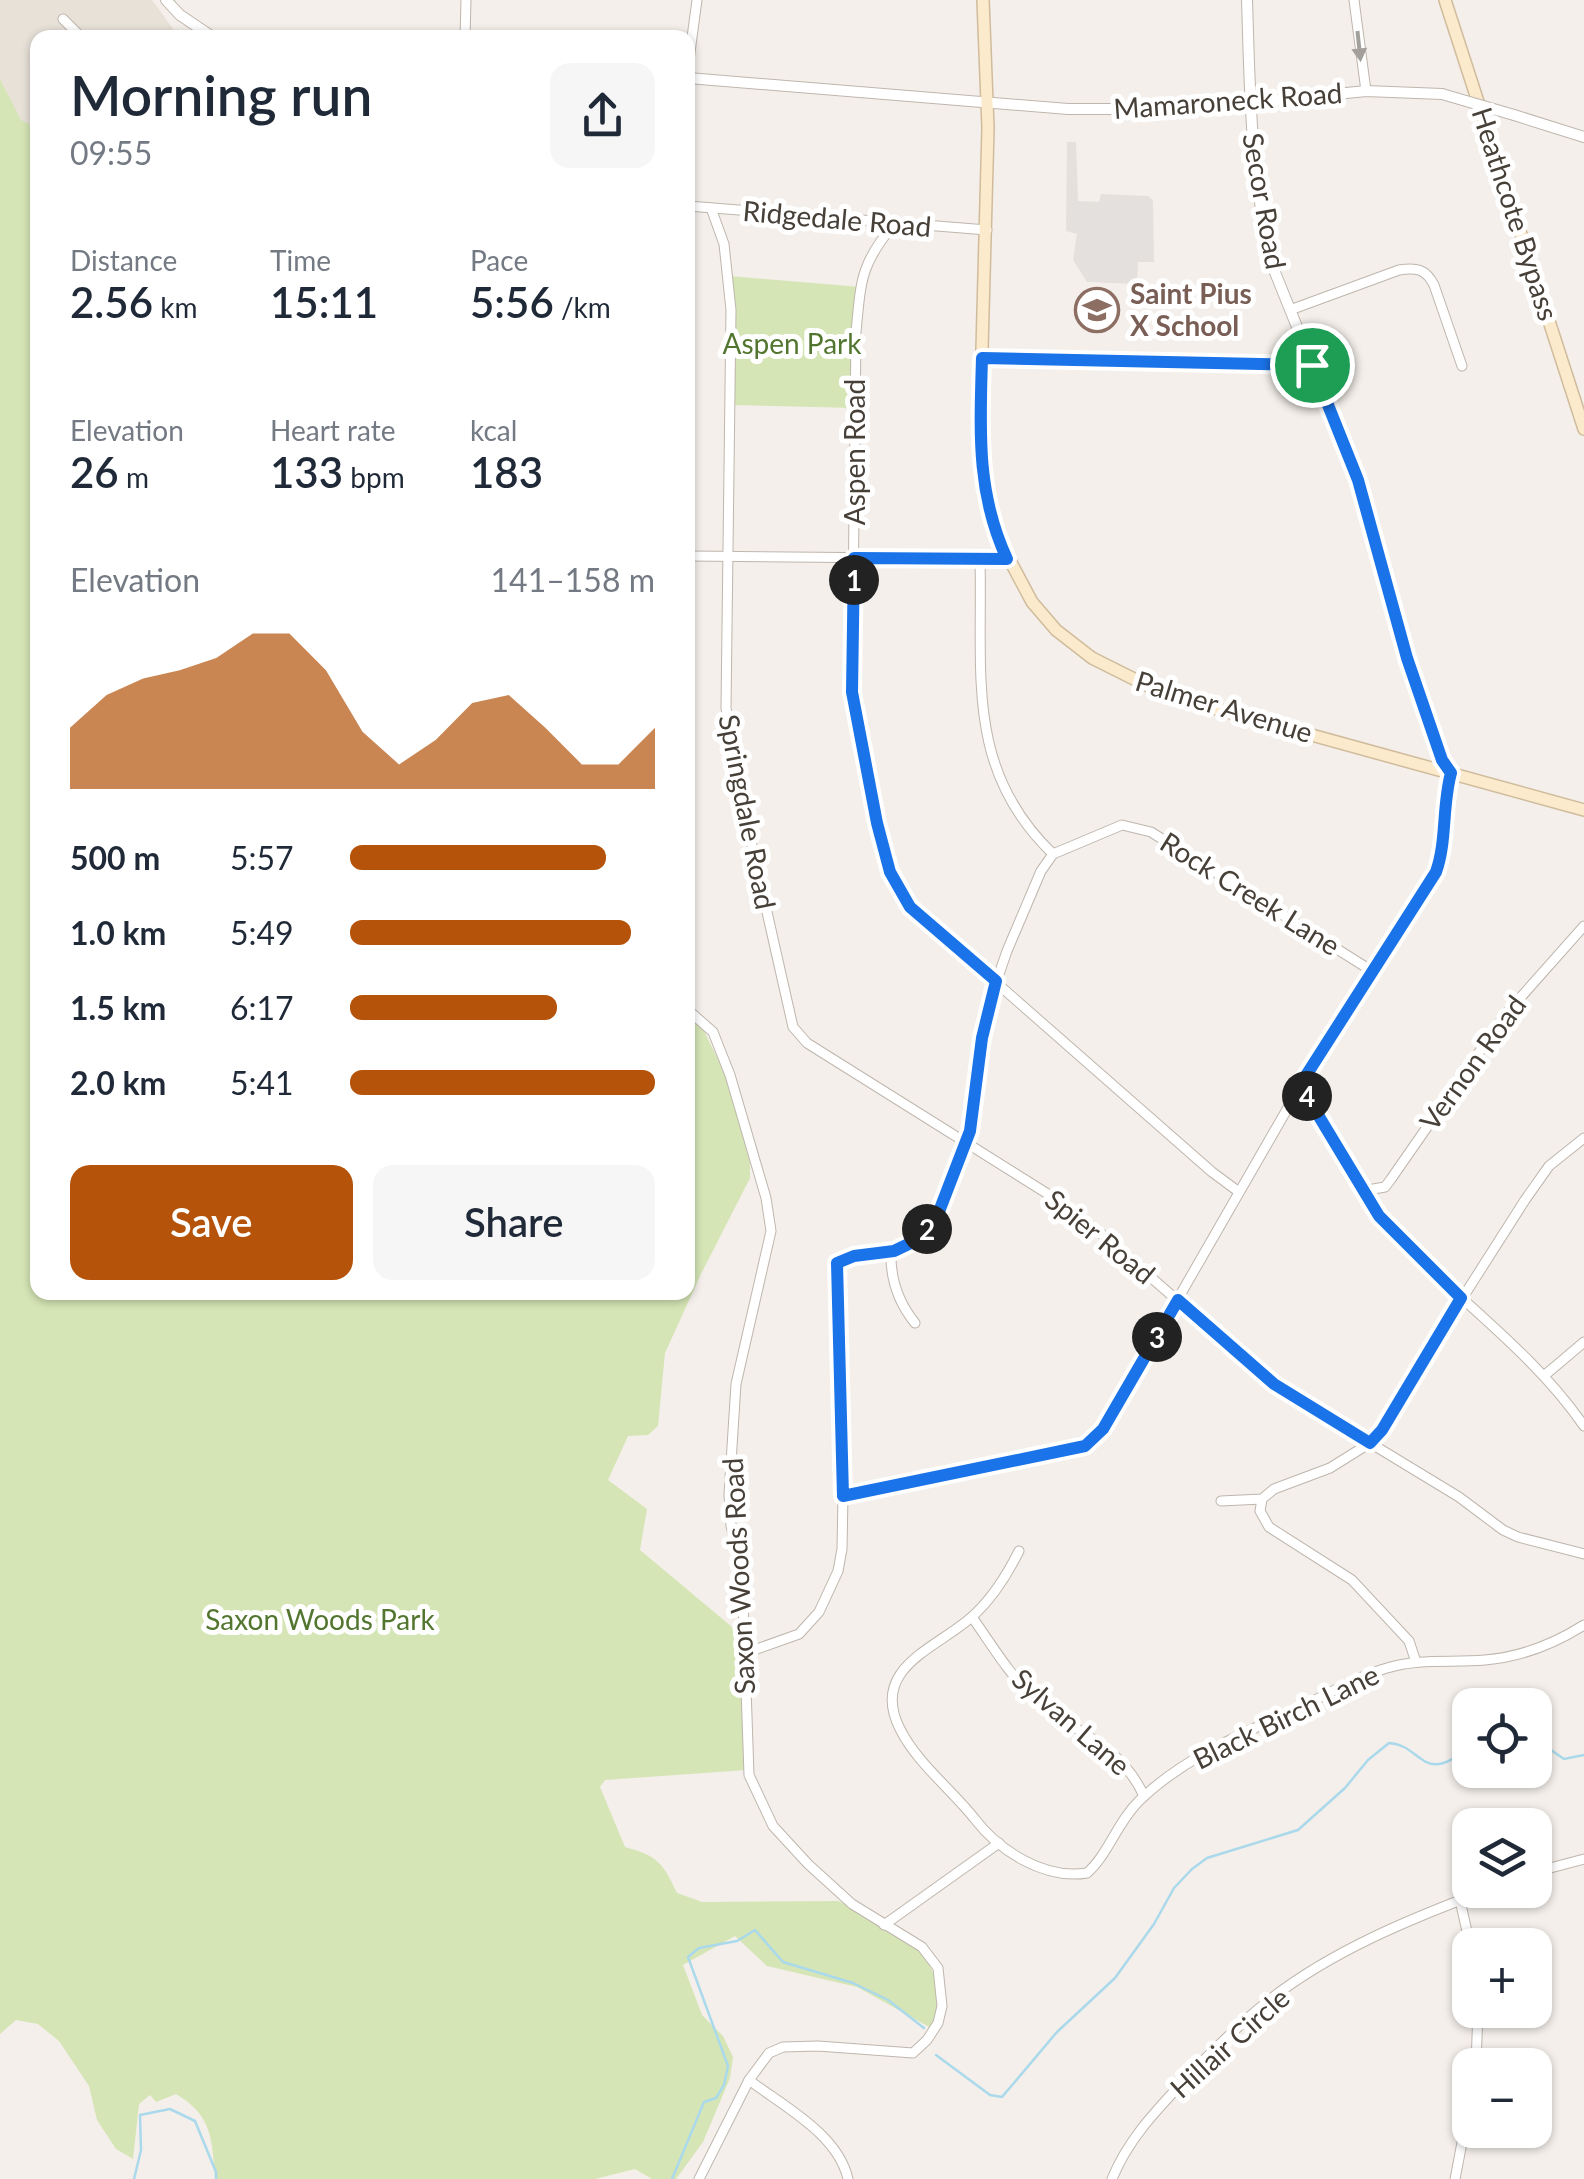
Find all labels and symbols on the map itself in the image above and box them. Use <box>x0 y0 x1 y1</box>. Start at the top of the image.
one-way arrow <box>1351 30 1367 62</box>
street label: Mamaroneck Road <box>1112 75 1343 125</box>
street label: Heathcote Bypass <box>1466 103 1566 324</box>
street label: Secor Road <box>1236 130 1294 272</box>
street label: Ridgedale Road <box>741 193 933 243</box>
place label: Saint Pius X School <box>1130 276 1252 342</box>
school or university icon: Saint Pius X School <box>1074 287 1120 333</box>
pin <box>1270 323 1355 408</box>
park label: Aspen Park <box>722 326 862 360</box>
street label: Aspen Road <box>837 379 871 525</box>
pin: 1 <box>829 555 879 605</box>
street label: Palmer Avenue <box>1132 663 1317 749</box>
street label: Springdale Road <box>712 712 784 912</box>
street label: Rock Creek Lane <box>1155 824 1347 962</box>
street label: Vernon Road <box>1412 988 1532 1136</box>
pin: 4 <box>1282 1071 1332 1121</box>
street label: Spier Road <box>1039 1182 1162 1291</box>
pin: 2 <box>902 1204 952 1254</box>
pin: 3 <box>1132 1312 1182 1362</box>
street label: Saxon Woods Road <box>715 1457 761 1695</box>
park label: Saxon Woods Park <box>205 1602 435 1636</box>
street label: Black Birch Lane <box>1187 1657 1384 1776</box>
street label: Sylvan Lane <box>1006 1661 1138 1782</box>
street label: Hillair Circle <box>1163 1980 1296 2105</box>

